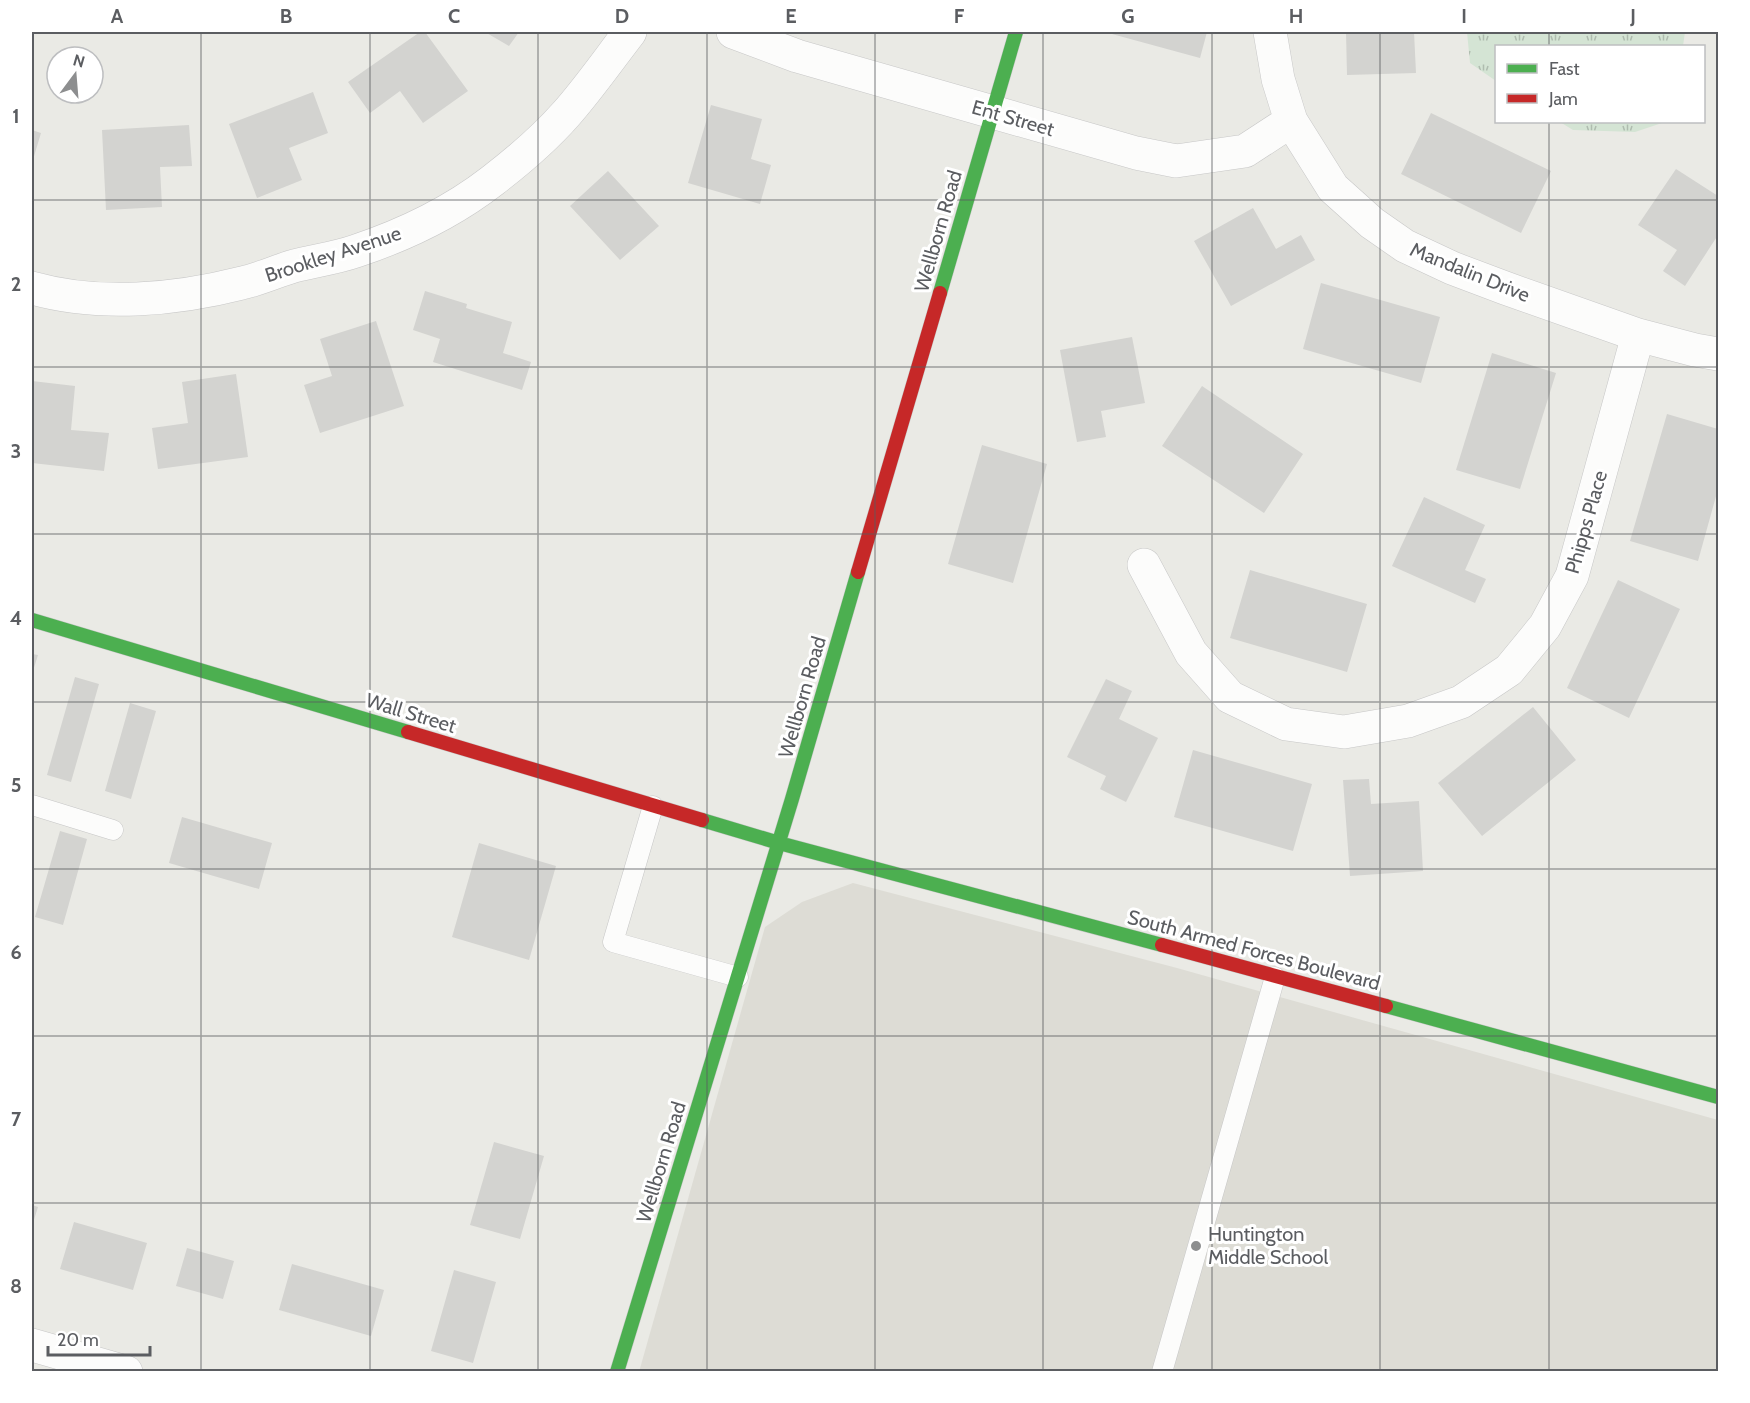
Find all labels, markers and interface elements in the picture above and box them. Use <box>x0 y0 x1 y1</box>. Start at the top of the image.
text: A <box>111 4 124 28</box>
text: B <box>280 4 292 28</box>
text: C <box>448 4 460 28</box>
text: D <box>615 4 629 28</box>
text: E <box>785 4 797 28</box>
text: F <box>954 4 965 28</box>
text: G <box>1121 4 1135 28</box>
text: H <box>1289 4 1303 28</box>
text: I <box>1461 4 1467 28</box>
text: J <box>1629 4 1636 28</box>
north arrow <box>45 45 105 105</box>
legend <box>1495 45 1705 123</box>
text: N <box>71 50 87 72</box>
text: Fast <box>1549 58 1580 80</box>
text: Jam <box>1548 88 1578 110</box>
street label: Ent Street <box>969 95 1057 141</box>
text: 1 <box>12 104 20 128</box>
street label: Wellborn Road <box>909 167 967 295</box>
street label: Brookley Avenue <box>262 221 404 287</box>
street label: Mandalin Drive <box>1407 237 1533 307</box>
text: 2 <box>11 272 21 296</box>
text: 3 <box>11 439 21 463</box>
street label: Phipps Place <box>1560 468 1612 576</box>
text: 4 <box>10 606 22 630</box>
street label: Wellborn Road <box>773 633 831 761</box>
street label: Wall Street <box>363 688 459 738</box>
text: 5 <box>11 773 21 797</box>
street label: South Armed Forces Boulevard <box>1125 905 1383 995</box>
text: 6 <box>10 940 22 964</box>
street label: Wellborn Road <box>631 1099 691 1225</box>
text: 7 <box>11 1107 22 1131</box>
place label: Huntington Middle School <box>1208 1222 1328 1269</box>
marker: Huntington Middle School <box>1189 1239 1203 1253</box>
text: 8 <box>10 1274 22 1298</box>
scale bar <box>48 1319 150 1357</box>
text: 20 m <box>57 1329 99 1351</box>

